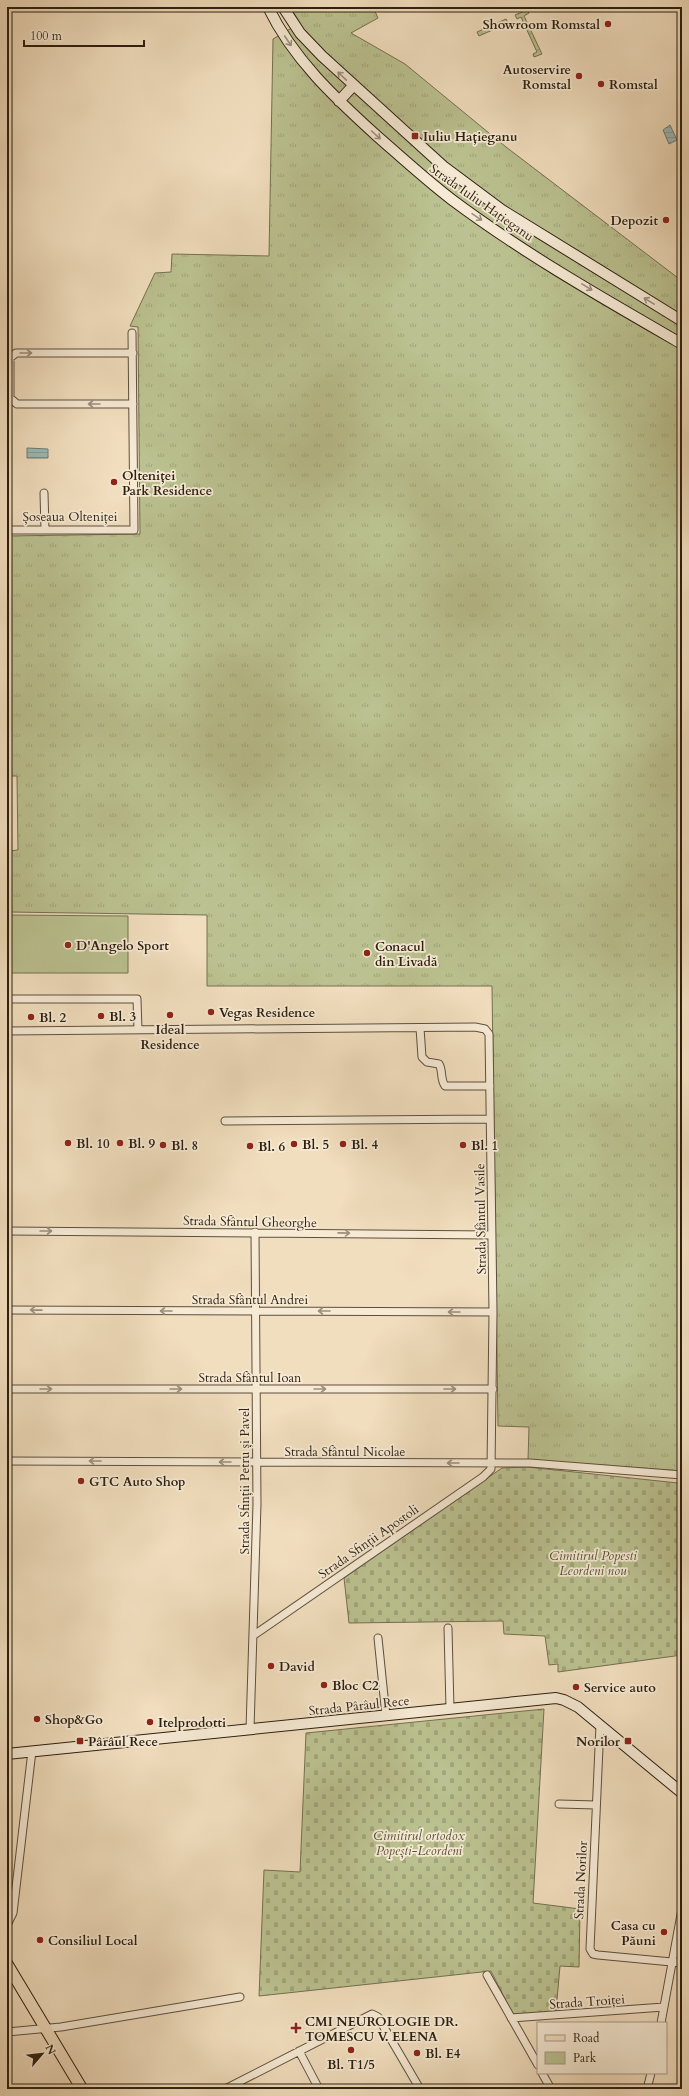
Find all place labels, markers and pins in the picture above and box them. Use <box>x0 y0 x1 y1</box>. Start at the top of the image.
place label: Showroom Romstal <box>483 16 600 34</box>
marker: Showroom Romstal <box>603 19 613 29</box>
place label: Autoservire Romstal <box>503 61 571 94</box>
marker: Autoservire Romstal <box>574 71 584 81</box>
place label: Romstal <box>609 76 658 94</box>
marker: Romstal <box>596 79 606 89</box>
place label: Iuliu Hațieganu <box>423 128 518 146</box>
marker: Iuliu Hațieganu <box>410 131 420 141</box>
place label: Depozit <box>611 212 658 230</box>
marker: Depozit <box>661 215 671 225</box>
place label: Olteniței Park Residence <box>122 467 212 500</box>
marker: Olteniței Park Residence <box>109 477 119 487</box>
place label: D'Angelo Sport <box>76 937 169 955</box>
place label: Conacul din Livadă <box>375 938 438 971</box>
marker: D'Angelo Sport <box>63 940 73 950</box>
marker: Conacul din Livadă <box>362 948 372 958</box>
place label: Vegas Residence <box>219 1004 315 1022</box>
marker: Vegas Residence <box>206 1007 216 1017</box>
place label: Bl. 3 <box>109 1008 136 1026</box>
place label: Bl. 2 <box>39 1009 66 1027</box>
marker: Ideal Residence <box>165 1010 175 1020</box>
marker: Bl. 3 <box>96 1011 106 1021</box>
marker: Bl. 2 <box>26 1012 36 1022</box>
place label: Ideal Residence <box>140 1021 200 1054</box>
place label: Bl. 10 <box>76 1135 110 1153</box>
place label: Bl. 9 <box>128 1135 155 1153</box>
place label: Bl. 5 <box>302 1136 329 1154</box>
place label: Bl. 4 <box>351 1136 378 1154</box>
place label: Bl. 8 <box>171 1137 198 1155</box>
place label: Bl. 1 <box>471 1137 498 1155</box>
marker: Bl. 10 <box>63 1138 73 1148</box>
marker: Bl. 9 <box>115 1138 125 1148</box>
place label: Bl. 6 <box>258 1138 285 1156</box>
marker: Bl. 5 <box>289 1139 299 1149</box>
marker: Bl. 4 <box>338 1139 348 1149</box>
marker: Bl. 8 <box>158 1140 168 1150</box>
marker: Bl. 1 <box>458 1140 468 1150</box>
marker: Bl. 6 <box>245 1141 255 1151</box>
place label: GTC Auto Shop <box>89 1473 185 1491</box>
marker: GTC Auto Shop <box>76 1476 86 1486</box>
place label: David <box>279 1658 315 1676</box>
marker: David <box>266 1661 276 1671</box>
place label: Bloc C2 <box>332 1677 379 1695</box>
place label: Service auto <box>584 1679 656 1697</box>
marker: Bloc C2 <box>319 1680 329 1690</box>
marker: Service auto <box>571 1682 581 1692</box>
place label: Shop&Go <box>45 1711 103 1729</box>
marker: Shop&Go <box>32 1714 42 1724</box>
place label: Itelprodotti <box>158 1714 226 1732</box>
marker: Itelprodotti <box>145 1717 155 1727</box>
place label: Pârâul Rece <box>88 1733 158 1751</box>
place label: Norilor <box>576 1733 621 1751</box>
marker: Pârâul Rece <box>75 1736 85 1746</box>
marker: Norilor <box>623 1736 633 1746</box>
place label: Casa cu Păuni <box>611 1917 656 1950</box>
marker: Casa cu Păuni <box>659 1927 669 1937</box>
place label: Consiliul Local <box>48 1932 138 1950</box>
marker: Consiliul Local <box>35 1935 45 1945</box>
place label: CMI NEUROLOGIE DR. TOMESCU V. ELENA <box>305 2013 458 2046</box>
marker: CMI NEUROLOGIE DR. TOMESCU V. ELENA <box>290 2022 302 2034</box>
marker: Bl. T1/5 <box>346 2045 356 2055</box>
place label: Bl. E4 <box>425 2045 461 2063</box>
marker: Bl. E4 <box>412 2048 422 2058</box>
place label: Bl. T1/5 <box>327 2056 375 2074</box>

